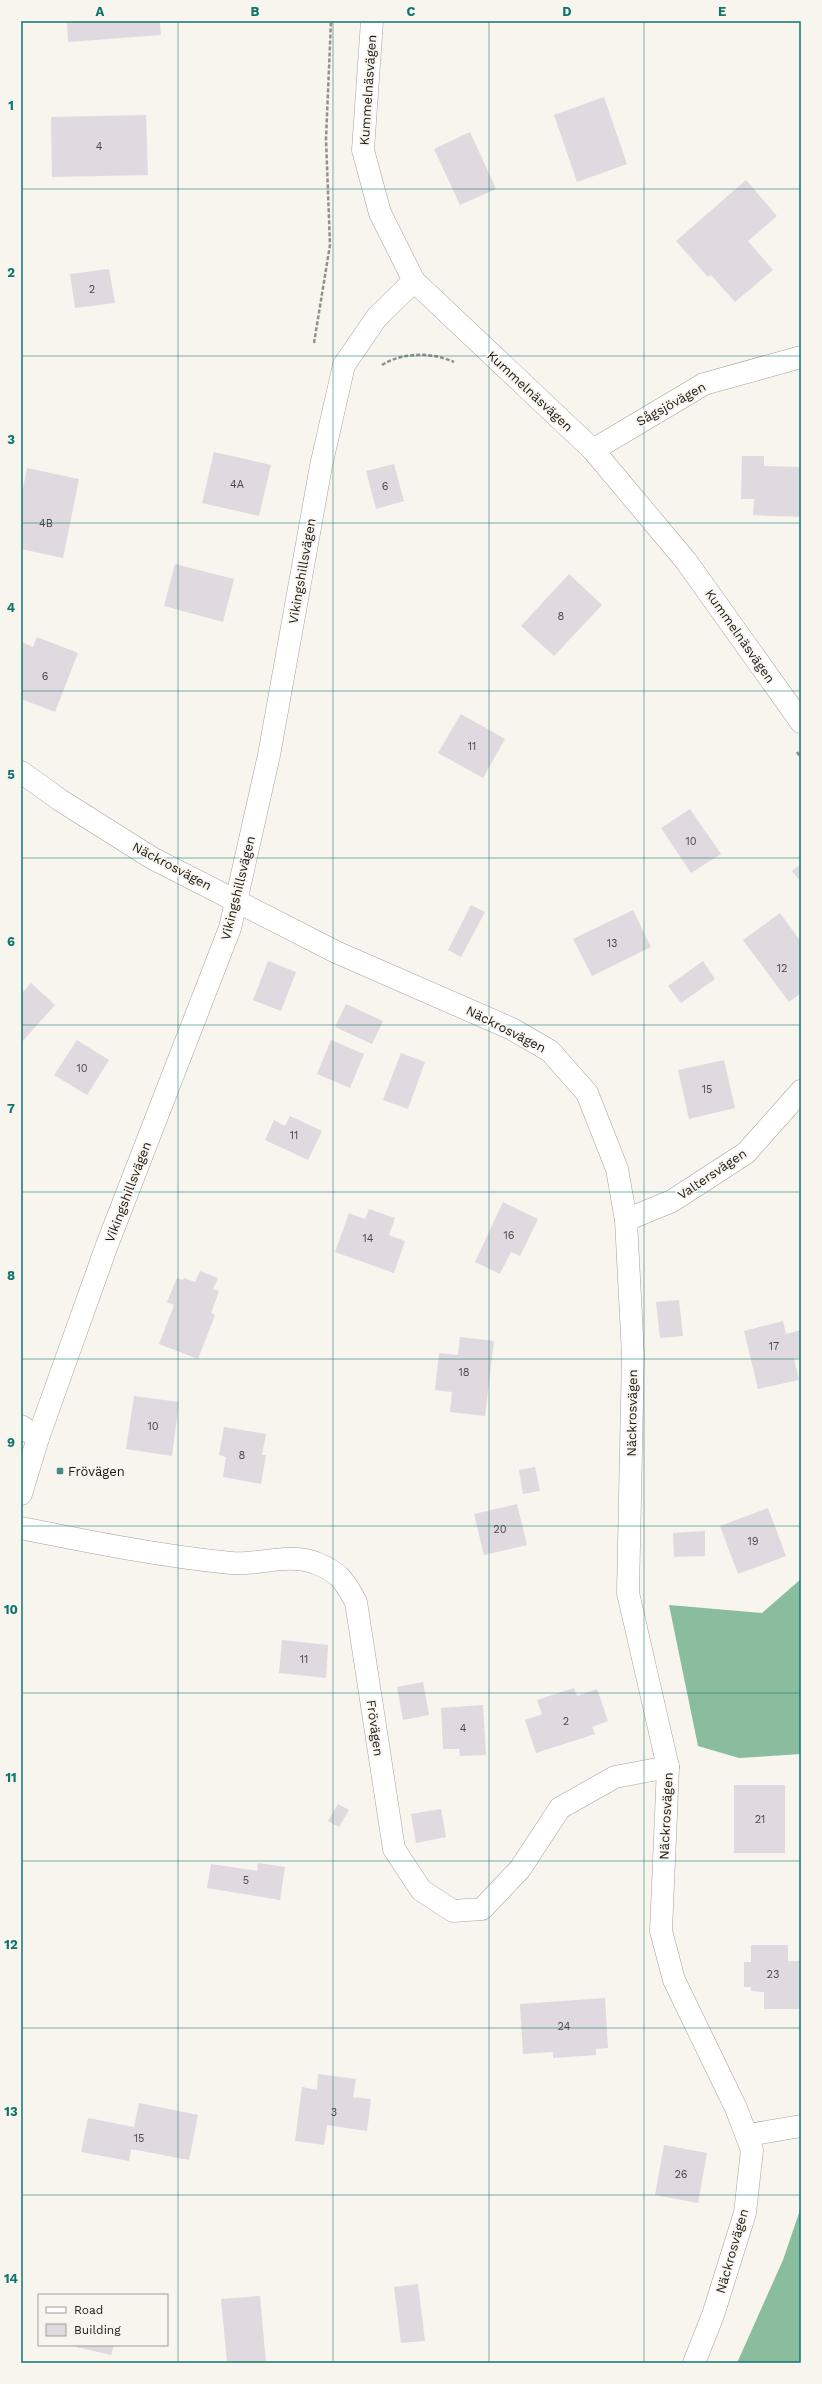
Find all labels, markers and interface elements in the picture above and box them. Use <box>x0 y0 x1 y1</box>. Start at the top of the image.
text: A <box>96 4 105 19</box>
text: B <box>251 4 260 19</box>
text: C <box>407 4 416 19</box>
text: D <box>562 4 572 19</box>
text: E <box>718 4 726 19</box>
street label: Kummelnäsvägen <box>357 34 379 146</box>
text: 1 <box>8 98 14 113</box>
house number: 4 <box>96 140 103 153</box>
text: 2 <box>7 265 15 280</box>
house number: 2 <box>89 283 95 296</box>
street label: Kummelnäsvägen <box>484 348 576 434</box>
street label: Sågsjövägen <box>634 379 708 429</box>
text: 3 <box>7 432 15 447</box>
house number: 4A <box>230 478 244 491</box>
house number: 6 <box>382 480 389 493</box>
house number: 4B <box>39 517 53 530</box>
street label: Vikingshillsvägen <box>285 517 319 625</box>
street label: Kummelnäsvägen <box>702 586 778 686</box>
text: 4 <box>7 600 16 615</box>
house number: 8 <box>558 610 565 623</box>
house number: 6 <box>42 670 49 683</box>
house number: 11 <box>468 740 476 753</box>
text: 5 <box>7 767 15 782</box>
street label: Vikingshillsvägen <box>218 834 258 942</box>
house number: 10 <box>685 835 697 848</box>
street label: Näckrosvägen <box>130 839 214 893</box>
text: 6 <box>7 934 15 949</box>
house number: 13 <box>607 937 617 950</box>
house number: 12 <box>777 962 787 975</box>
street label: Näckrosvägen <box>464 1002 548 1056</box>
house number: 10 <box>76 1062 88 1075</box>
house number: 15 <box>702 1083 712 1096</box>
text: 7 <box>7 1101 15 1116</box>
house number: 11 <box>290 1129 298 1142</box>
street label: Vikingshillsvägen <box>102 1139 154 1245</box>
street label: Valtersvägen <box>675 1145 749 1203</box>
house number: 16 <box>504 1229 515 1242</box>
house number: 14 <box>362 1232 374 1245</box>
text: 8 <box>7 1268 15 1283</box>
house number: 17 <box>769 1340 779 1353</box>
house number: 18 <box>458 1366 470 1379</box>
street label: Näckrosvägen <box>624 1369 640 1457</box>
house number: 10 <box>147 1420 159 1433</box>
text: 9 <box>7 1435 15 1450</box>
house number: 8 <box>239 1449 246 1462</box>
place label: Frövägen <box>68 1464 125 1479</box>
marker: Frövägen <box>55 1466 65 1476</box>
house number: 20 <box>493 1523 507 1536</box>
house number: 19 <box>747 1535 759 1548</box>
text: 10 <box>4 1602 18 1617</box>
house number: 11 <box>300 1653 308 1666</box>
street label: Frövägen <box>364 1699 386 1757</box>
house number: 2 <box>563 1715 569 1728</box>
house number: 4 <box>460 1722 467 1735</box>
text: 11 <box>5 1770 17 1785</box>
street label: Näckrosvägen <box>656 1772 676 1860</box>
house number: 21 <box>755 1813 765 1826</box>
house number: 5 <box>243 1874 249 1887</box>
text: 12 <box>4 1937 18 1952</box>
house number: 23 <box>767 1968 779 1981</box>
house number: 24 <box>558 2020 571 2033</box>
text: 13 <box>4 2104 18 2119</box>
house number: 3 <box>331 2106 337 2119</box>
house number: 15 <box>134 2132 144 2145</box>
house number: 26 <box>674 2168 688 2181</box>
street label: Näckrosvägen <box>713 2207 751 2295</box>
text: 14 <box>4 2271 19 2286</box>
legend <box>38 2294 168 2346</box>
text: Road <box>74 2303 103 2317</box>
text: Building <box>74 2323 121 2337</box>

